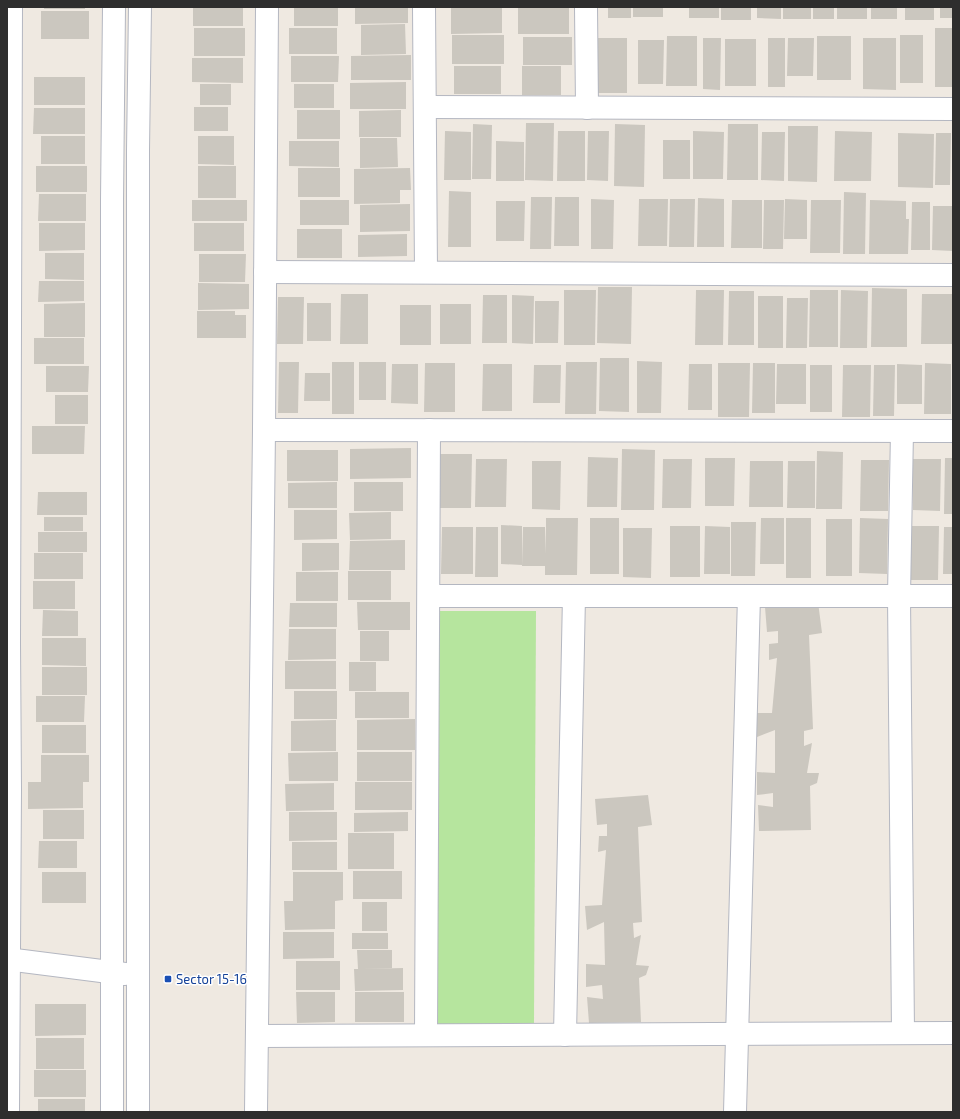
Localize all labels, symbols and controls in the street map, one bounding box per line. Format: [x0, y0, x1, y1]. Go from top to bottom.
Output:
place label: Sector 15-16 [176, 971, 247, 987]
marker: Sector 15-16 [163, 974, 173, 984]

